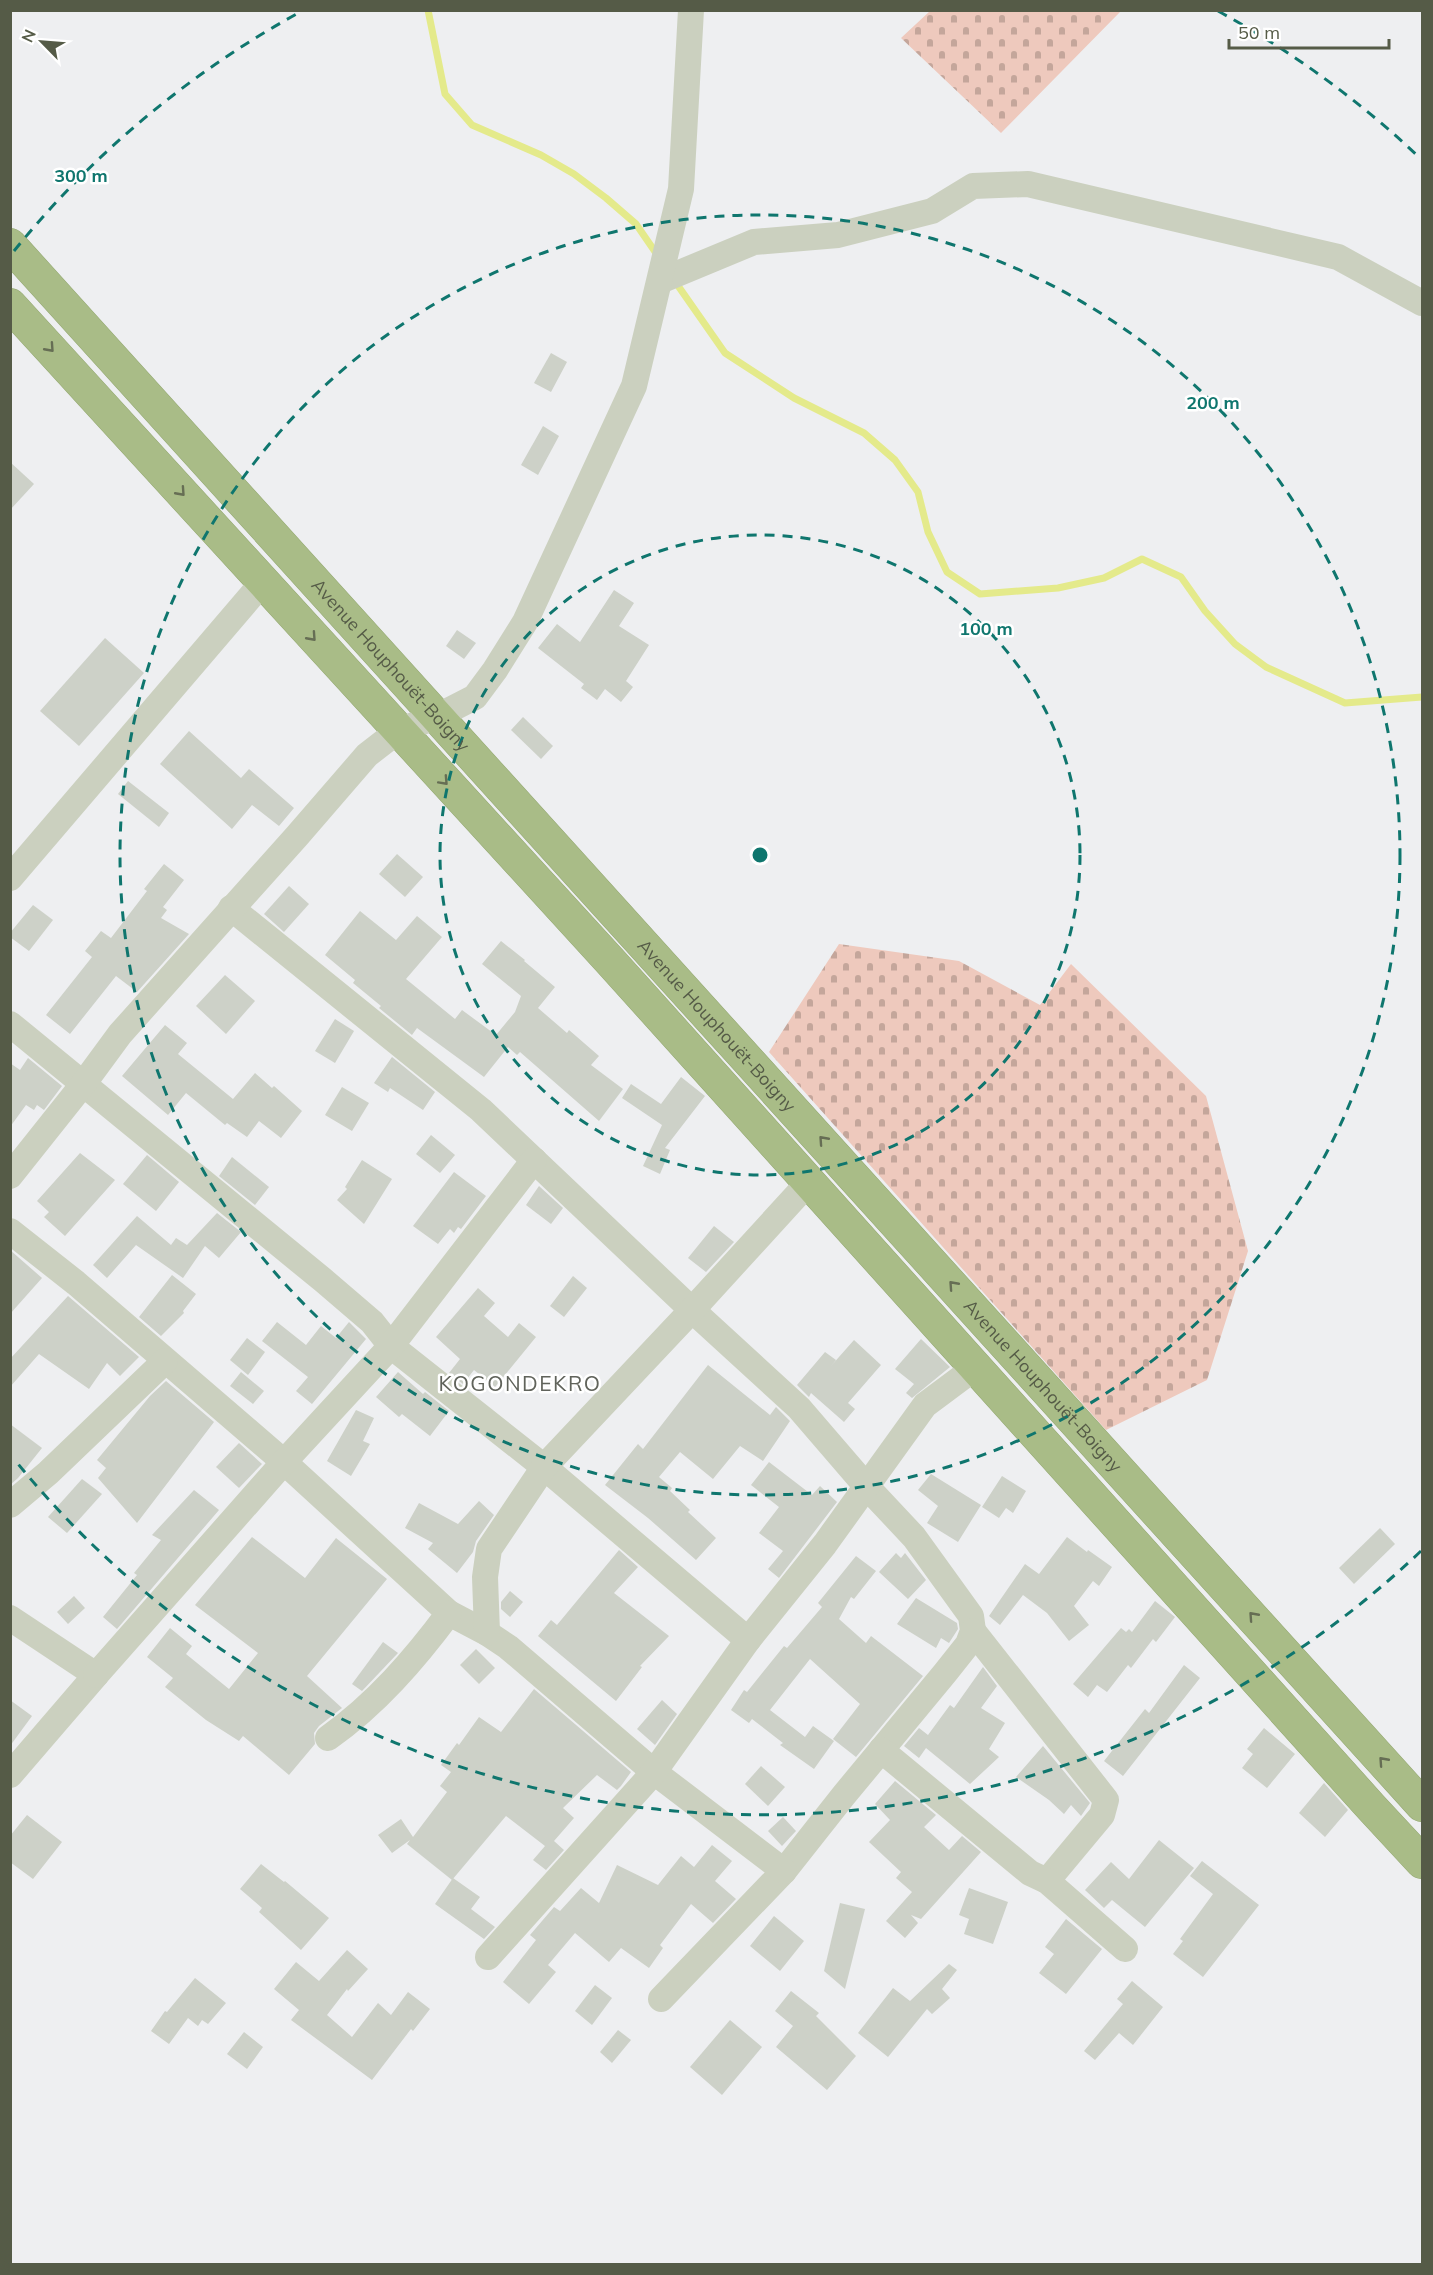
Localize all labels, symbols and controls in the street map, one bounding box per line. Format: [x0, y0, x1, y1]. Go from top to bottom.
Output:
north arrow [12, 12, 72, 72]
scale bar [1229, 12, 1390, 50]
text: 50 m [1238, 21, 1280, 44]
text: N [17, 26, 40, 45]
text: 300 m [54, 164, 108, 187]
one-way arrow [43, 342, 54, 352]
text: 200 m [1186, 391, 1240, 414]
one-way arrow [174, 486, 185, 496]
street label: Avenue Houphouët-Boigny [307, 574, 475, 757]
text: 100 m [959, 617, 1013, 640]
one-way arrow [305, 629, 316, 640]
one-way arrow [437, 774, 448, 785]
centre of rings [750, 845, 770, 865]
street label: Avenue Houphouët-Boigny [633, 934, 801, 1117]
one-way arrow [819, 1136, 830, 1147]
one-way arrow [949, 1281, 960, 1292]
street label: Avenue Houphouët-Boigny [959, 1294, 1128, 1477]
district label: KOGONDEKRO [438, 1370, 602, 1396]
one-way arrow [1249, 1612, 1260, 1623]
one-way arrow [1379, 1758, 1390, 1768]

